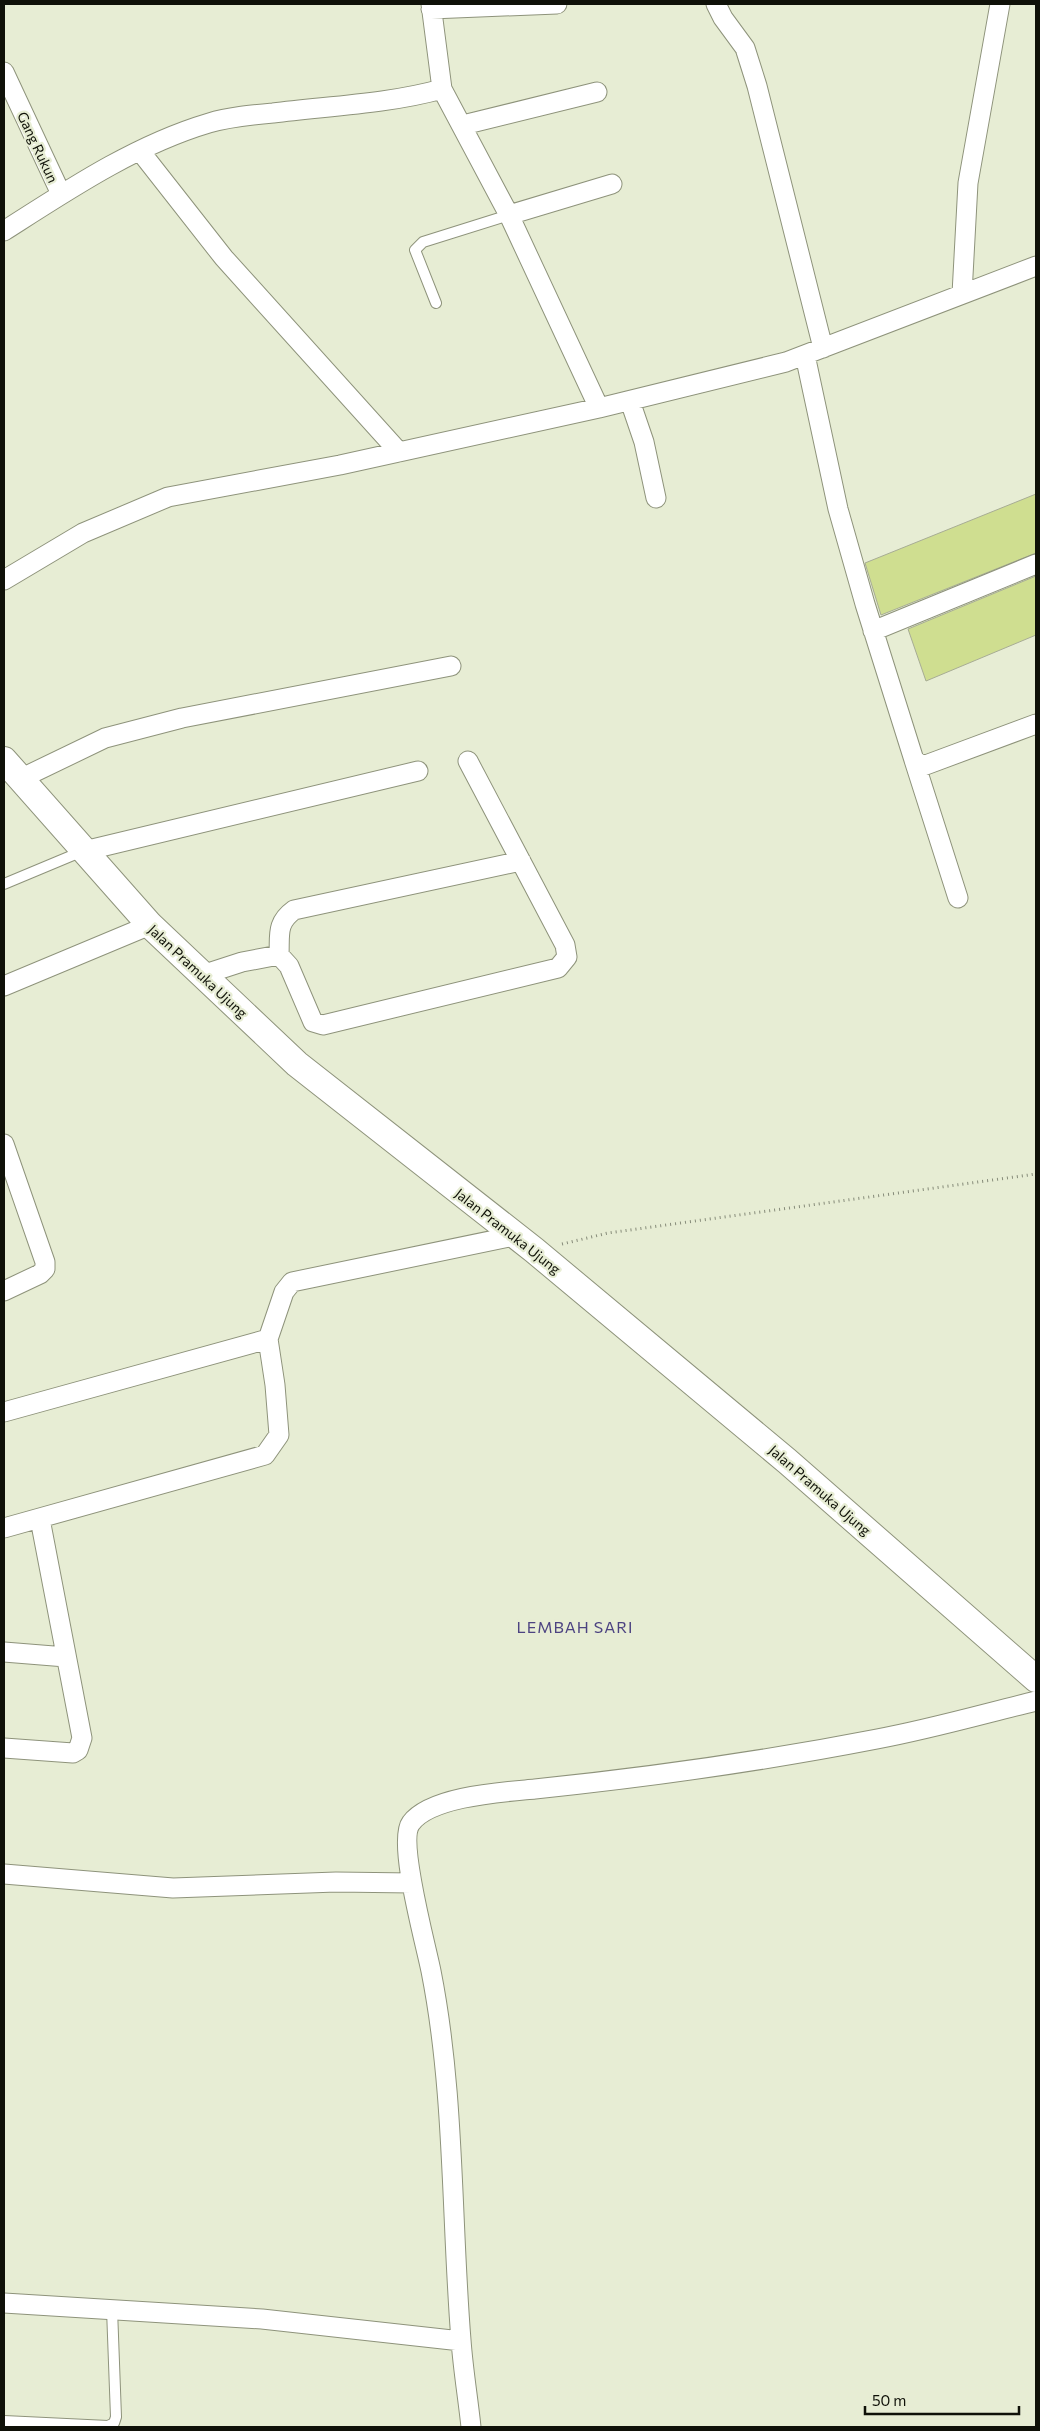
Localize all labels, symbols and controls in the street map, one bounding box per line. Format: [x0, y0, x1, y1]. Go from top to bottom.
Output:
street label: Gang Rukun [14, 109, 62, 185]
street label: Jalan Pramuka Ujung [145, 921, 251, 1022]
street label: Jalan Pramuka Ujung [452, 1184, 565, 1278]
street label: Jalan Pramuka Ujung [766, 1441, 875, 1539]
district label: LEMBAH SARI [517, 1617, 633, 1636]
scale bar [865, 2384, 1019, 2416]
text: 50 m [872, 2391, 906, 2409]

